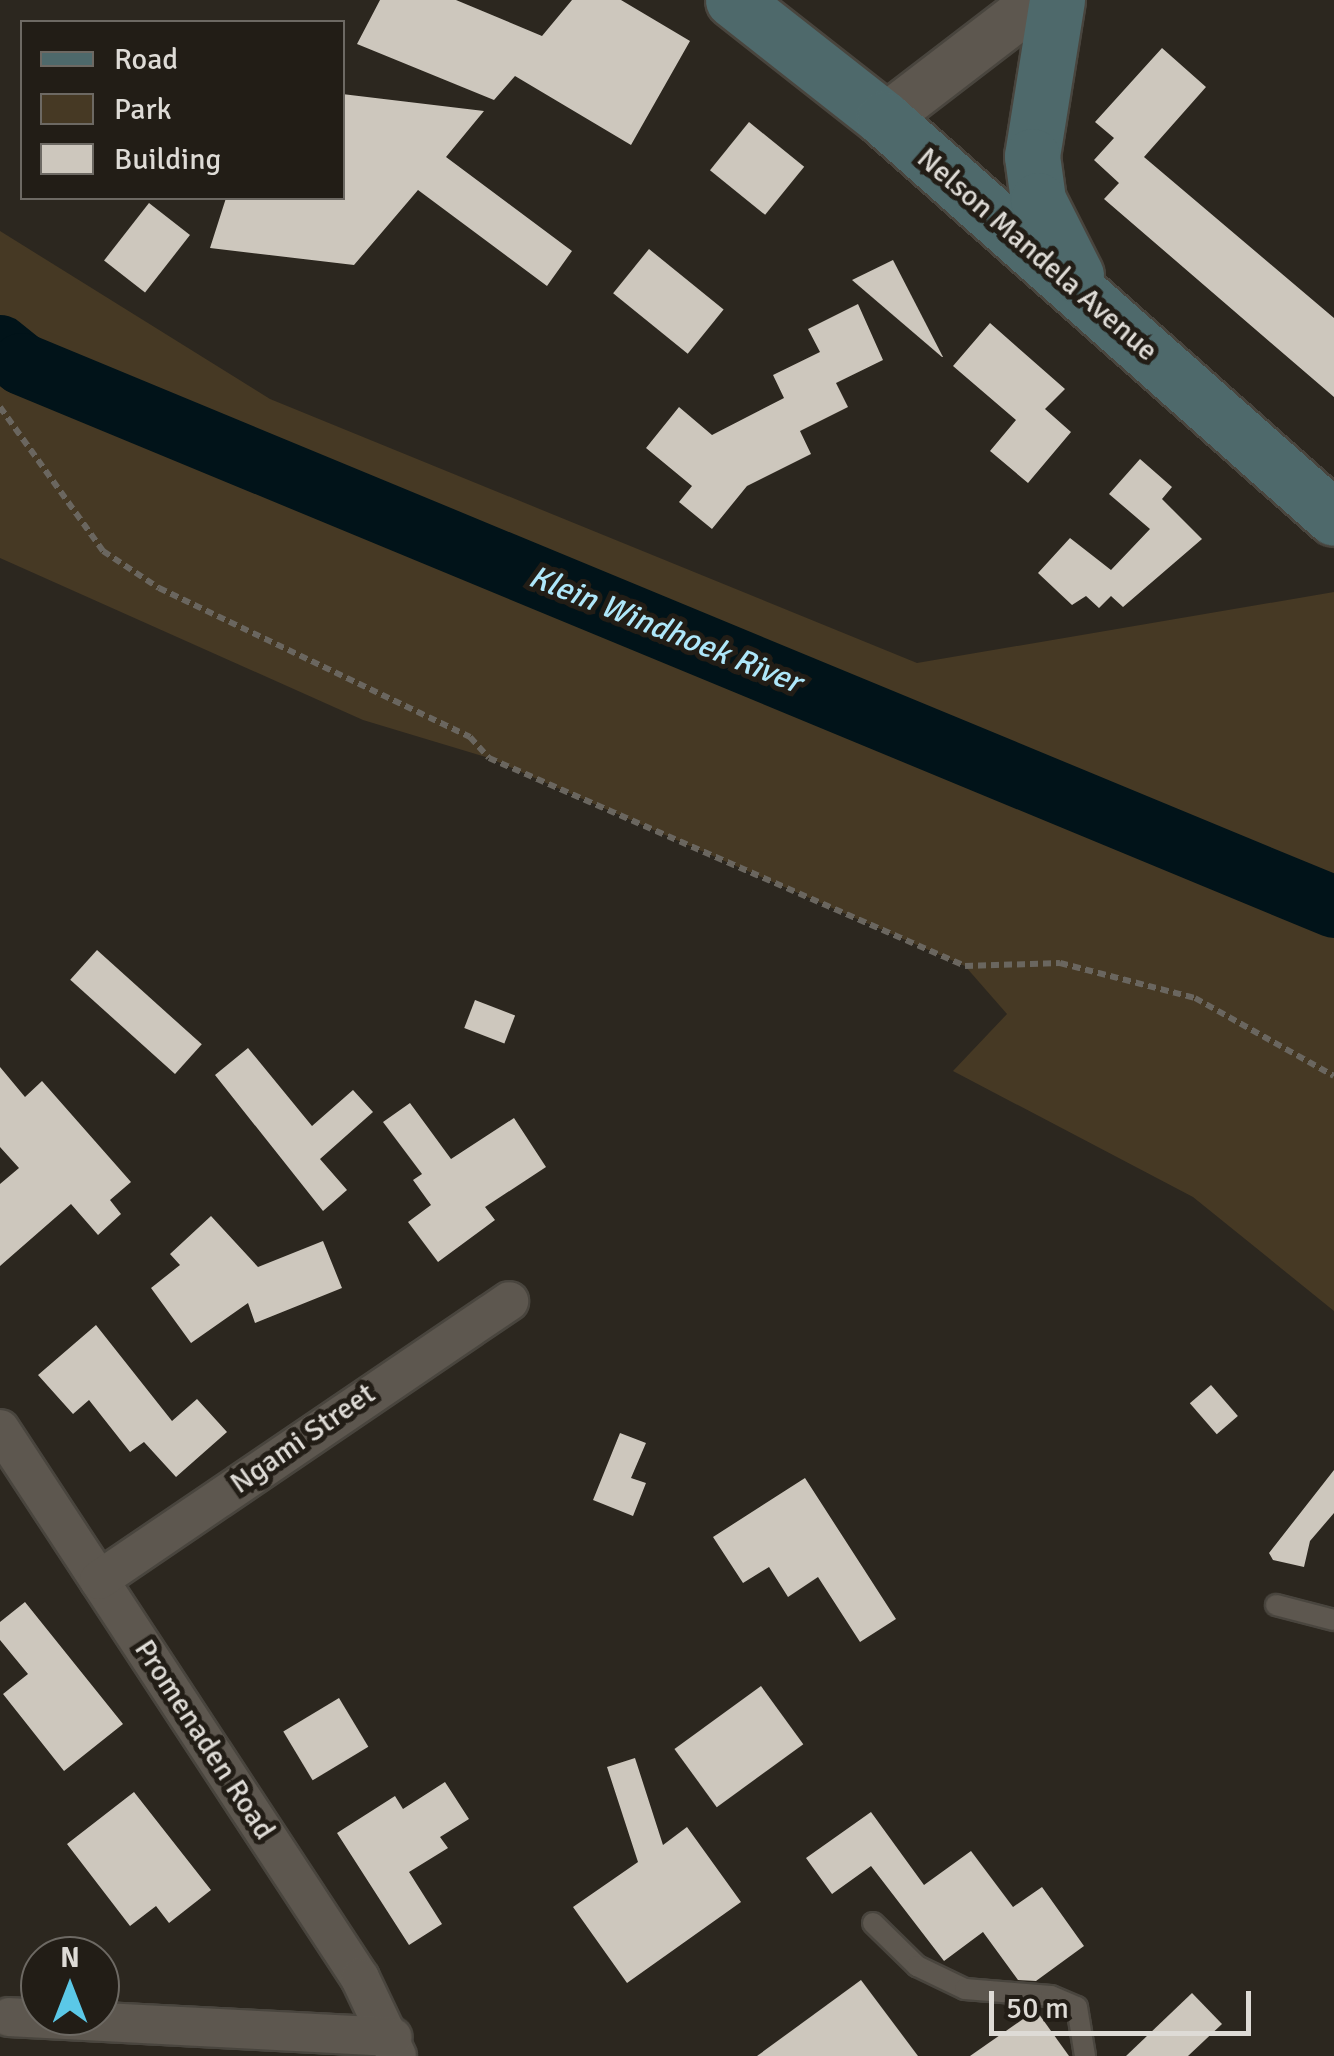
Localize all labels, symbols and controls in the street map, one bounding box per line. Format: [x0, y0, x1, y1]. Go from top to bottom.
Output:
legend [20, 20, 345, 200]
text: Road [114, 41, 178, 78]
text: Park [114, 91, 172, 128]
text: Building [114, 141, 221, 178]
street label: Nelson Mandela Avenue [909, 141, 1165, 369]
water label: Klein Windhoek River [523, 558, 807, 702]
street label: Ngami Street [224, 1376, 382, 1502]
street label: Promenaden Road [126, 1633, 282, 1847]
north arrow [20, 1936, 120, 2036]
text: N [60, 1941, 80, 1975]
scale bar [994, 1971, 1256, 2033]
text: 50 m [1006, 1990, 1069, 2027]

